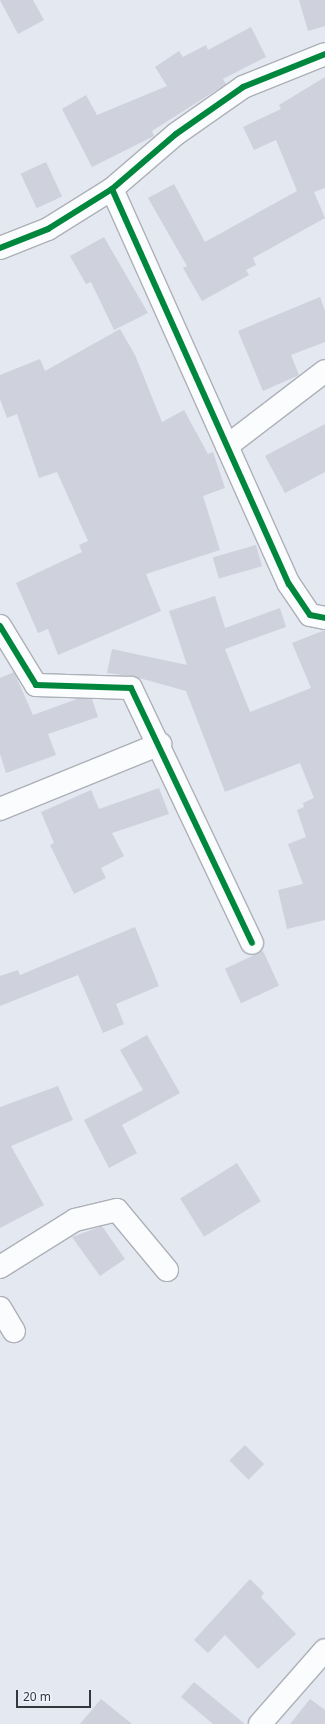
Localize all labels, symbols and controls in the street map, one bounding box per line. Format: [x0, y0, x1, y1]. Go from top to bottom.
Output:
scale bar [18, 1682, 93, 1708]
text: 20 m [23, 1688, 51, 1705]

